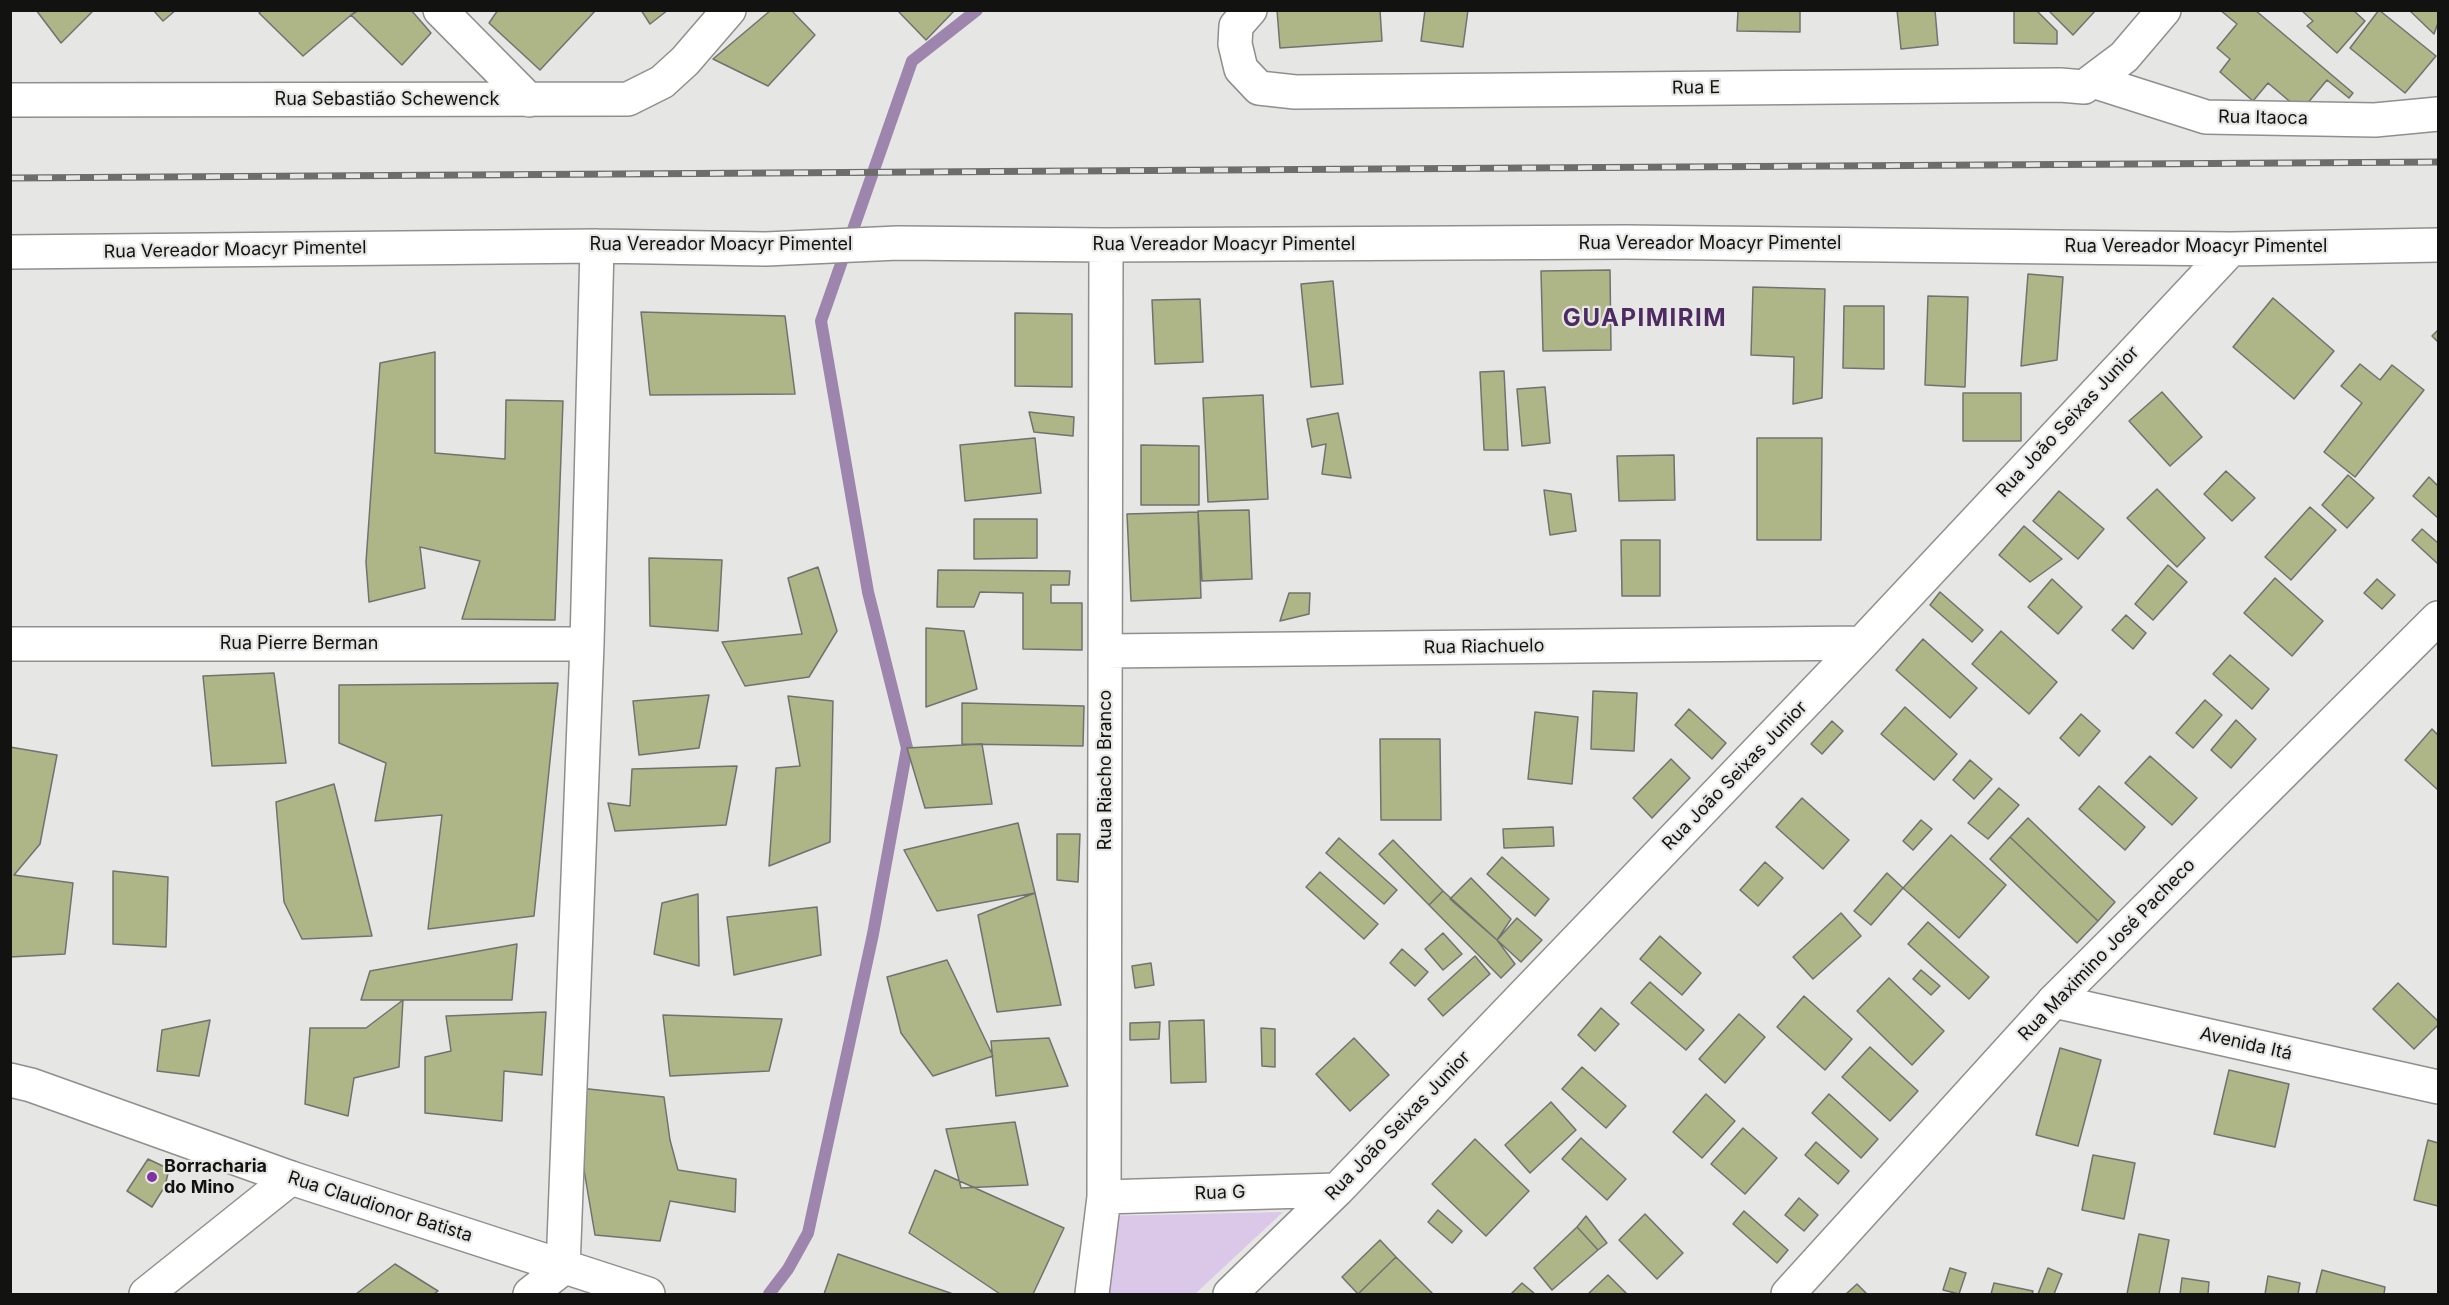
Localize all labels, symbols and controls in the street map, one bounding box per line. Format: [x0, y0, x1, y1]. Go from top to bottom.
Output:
street label: Rua E [1672, 77, 1720, 99]
street label: Rua Sebastião Schewenck [275, 89, 499, 111]
street label: Rua Itaoca [2218, 106, 2308, 130]
street label: Rua Vereador Moacyr Pimentel [1579, 233, 1841, 255]
street label: Rua Vereador Moacyr Pimentel [590, 234, 852, 256]
street label: Rua Vereador Moacyr Pimentel [1093, 234, 1355, 256]
street label: Rua Vereador Moacyr Pimentel [2065, 236, 2327, 258]
street label: Rua Vereador Moacyr Pimentel [103, 237, 367, 263]
district label: GUAPIMIRIM [1563, 305, 1727, 333]
street label: Rua João Seixas Junior [1992, 342, 2144, 502]
street label: Rua Pierre Berman [220, 633, 378, 655]
street label: Rua Riachuelo [1423, 635, 1545, 659]
street label: Rua Riacho Branco [1095, 690, 1117, 850]
street label: Rua João Seixas Junior [1658, 697, 1812, 855]
street label: Rua Maximino José Pacheco [2014, 854, 2200, 1046]
street label: Avenida Itá [2198, 1023, 2294, 1065]
street label: Rua João Seixas Junior [1321, 1047, 1475, 1205]
place label: Borracharia do Mino [164, 1156, 267, 1198]
street label: Rua Claudionor Batista [285, 1167, 475, 1247]
marker: Borracharia do Mino [145, 1170, 159, 1184]
street label: Rua G [1194, 1181, 1246, 1205]

